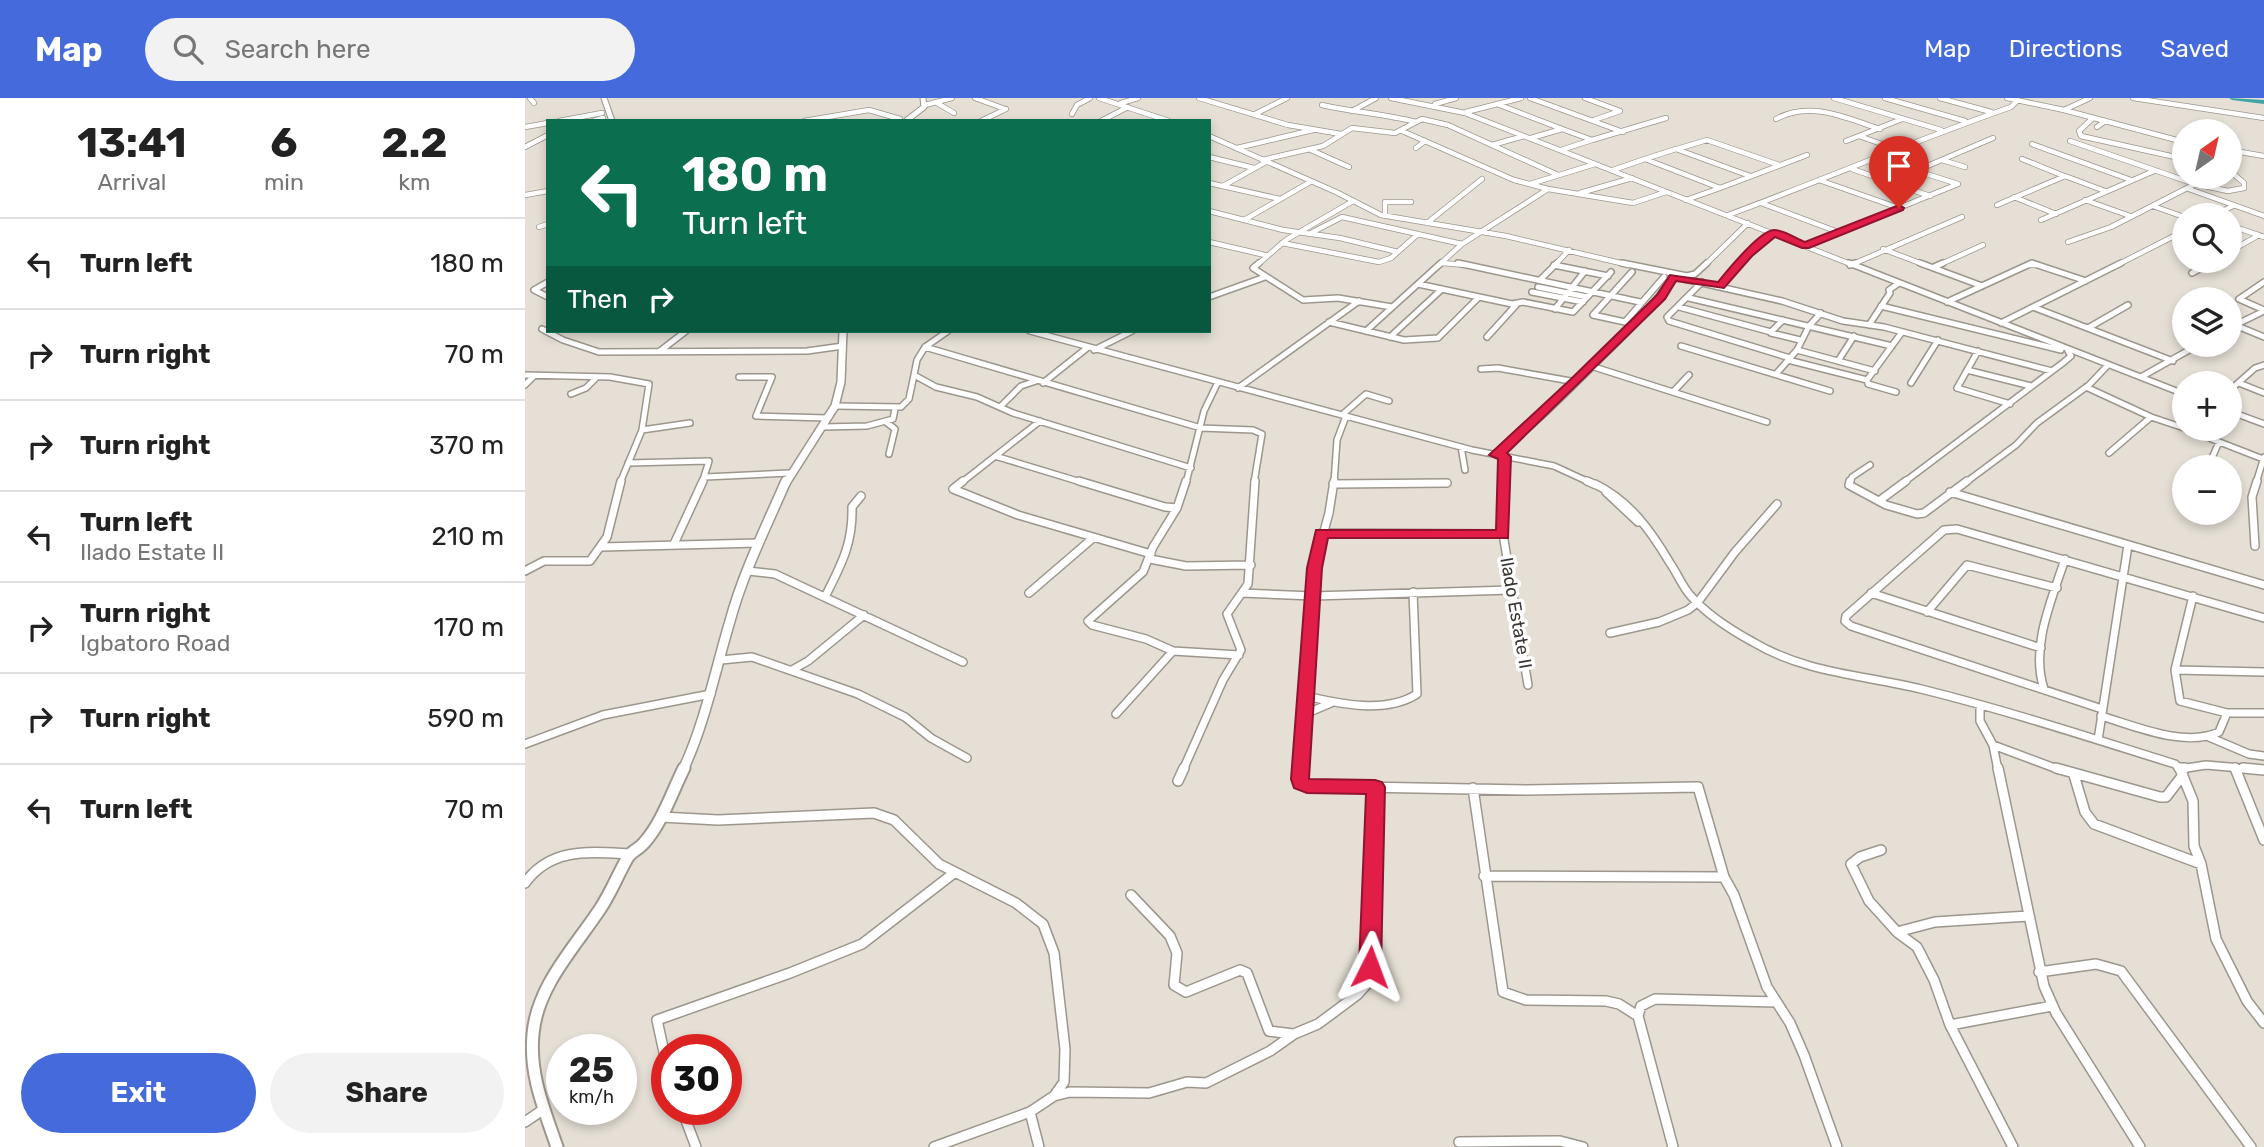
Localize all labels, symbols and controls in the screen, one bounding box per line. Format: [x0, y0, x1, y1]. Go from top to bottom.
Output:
search box [145, 18, 635, 81]
text: Map [35, 30, 103, 69]
icon: search [169, 30, 207, 68]
text: Search here [225, 34, 370, 65]
text: Map [1924, 35, 1971, 63]
text: Directions [2009, 35, 2122, 63]
text: Saved [2160, 35, 2229, 63]
text: 13:41 [77, 118, 187, 168]
text: 6 [270, 118, 298, 168]
text: 2.2 [381, 118, 448, 168]
north arrow [2172, 119, 2242, 189]
map controls [2172, 119, 2242, 525]
pin [1869, 136, 1929, 208]
text: 180 m [682, 145, 828, 203]
icon: left [567, 147, 658, 238]
icon: arrive [1880, 147, 1918, 185]
text: Arrival [97, 168, 166, 196]
text: min [264, 168, 304, 196]
text: km [398, 168, 431, 196]
button: search [2172, 203, 2242, 273]
text: Turn left [682, 204, 807, 242]
icon: left [21, 245, 59, 283]
text: Turn left [80, 248, 192, 279]
text: 180 m [430, 248, 504, 279]
icon: right [642, 280, 680, 318]
text: Then [567, 284, 628, 315]
button: layers [2172, 287, 2242, 357]
icon: right [21, 336, 59, 374]
text: Turn right [80, 339, 210, 370]
text: 70 m [445, 339, 504, 370]
button: + [2172, 371, 2242, 441]
icon: right [21, 427, 59, 465]
text: Turn right [80, 430, 210, 461]
text: 370 m [429, 430, 504, 461]
button: − [2172, 455, 2242, 525]
text: Turn left [80, 507, 192, 538]
icon: left [21, 518, 59, 556]
text: 210 m [432, 521, 504, 552]
text: Ilado Estate II [80, 538, 224, 566]
street label: Ilado Estate II [1495, 555, 1537, 671]
text: Turn right [80, 598, 210, 629]
icon: right [21, 609, 59, 647]
text: 170 m [434, 612, 504, 643]
text: Igbatoro Road [80, 629, 230, 657]
icon: right [21, 700, 59, 738]
text: Turn right [80, 703, 210, 734]
text: 590 m [427, 703, 504, 734]
icon: left [21, 791, 59, 829]
text: Turn left [80, 794, 192, 825]
text: 70 m [445, 794, 504, 825]
position arrow [1333, 930, 1407, 1004]
speed limit sign: 30 [651, 1034, 742, 1125]
text: 25 [569, 1049, 614, 1091]
button: Exit [21, 1053, 256, 1133]
button: Share [270, 1053, 504, 1133]
text: km/h [569, 1086, 614, 1108]

